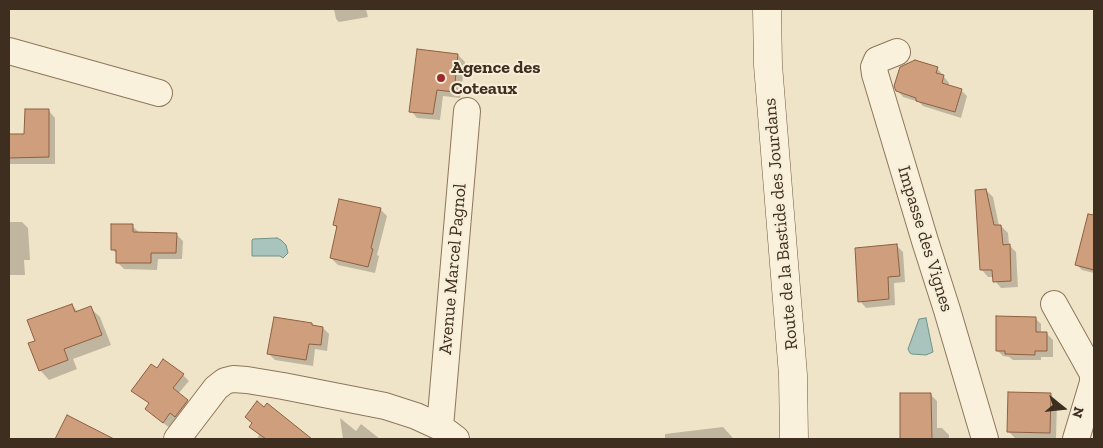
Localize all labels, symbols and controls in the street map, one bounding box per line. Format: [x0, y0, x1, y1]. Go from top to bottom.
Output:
place label: Agence des Coteaux [451, 57, 540, 100]
marker: Agence des Coteaux [435, 72, 447, 84]
street label: Route de la Bastide des Jourdans [759, 97, 803, 351]
street label: Impasse des Vignes [893, 163, 957, 315]
street label: Avenue Marcel Pagnol [435, 182, 471, 356]
north arrow [1038, 383, 1088, 433]
text: N [1068, 405, 1088, 420]

